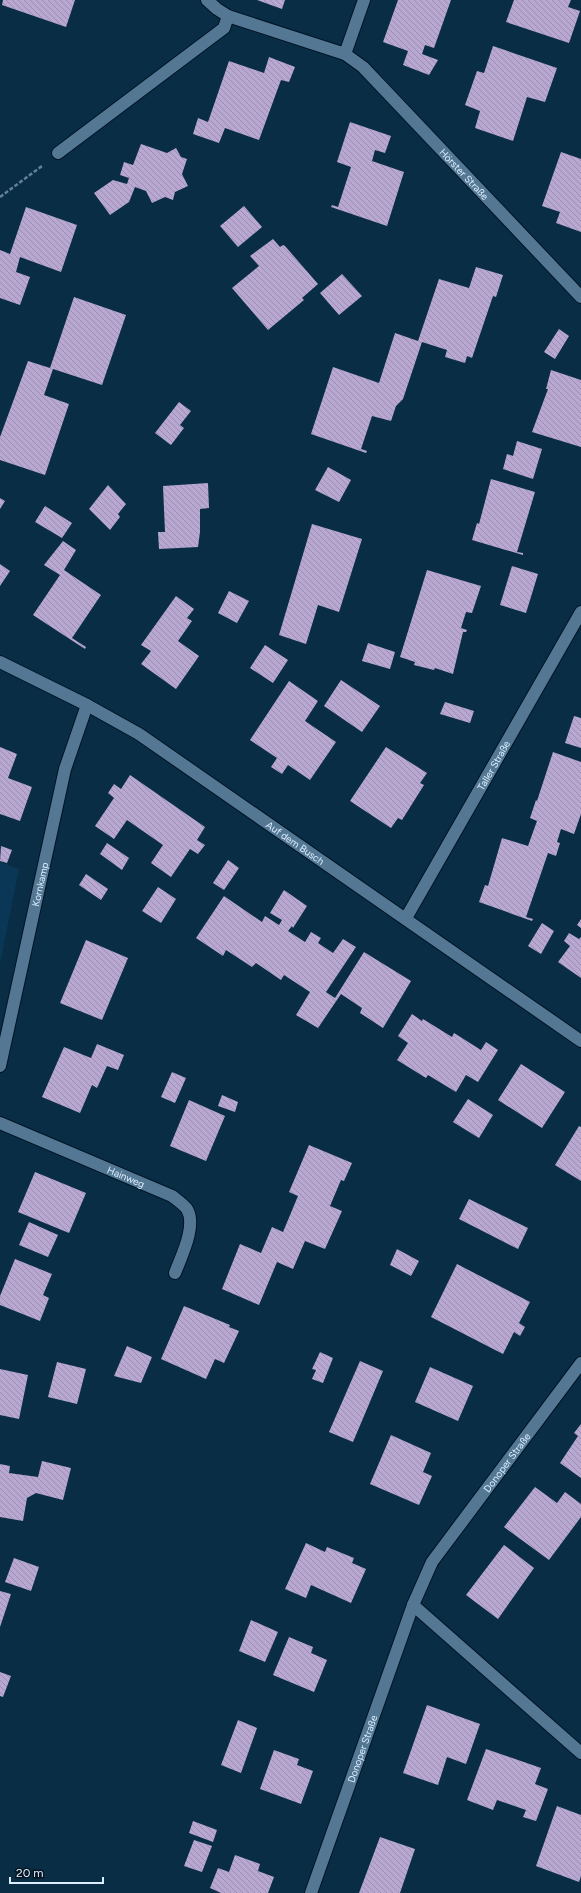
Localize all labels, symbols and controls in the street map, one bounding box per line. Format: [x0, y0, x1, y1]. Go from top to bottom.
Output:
street label: Hörster Straße [437, 146, 492, 203]
street label: Taller Straße [474, 738, 513, 793]
street label: Auf dem Busch [263, 818, 327, 868]
street label: Kornkamp [29, 861, 51, 908]
street label: Hainweg [105, 1163, 147, 1191]
street label: Donoper Straße [481, 1430, 534, 1495]
street label: Donoper Straße [345, 1713, 381, 1785]
scale bar [10, 1859, 103, 1885]
text: 20 m [16, 1866, 44, 1880]

